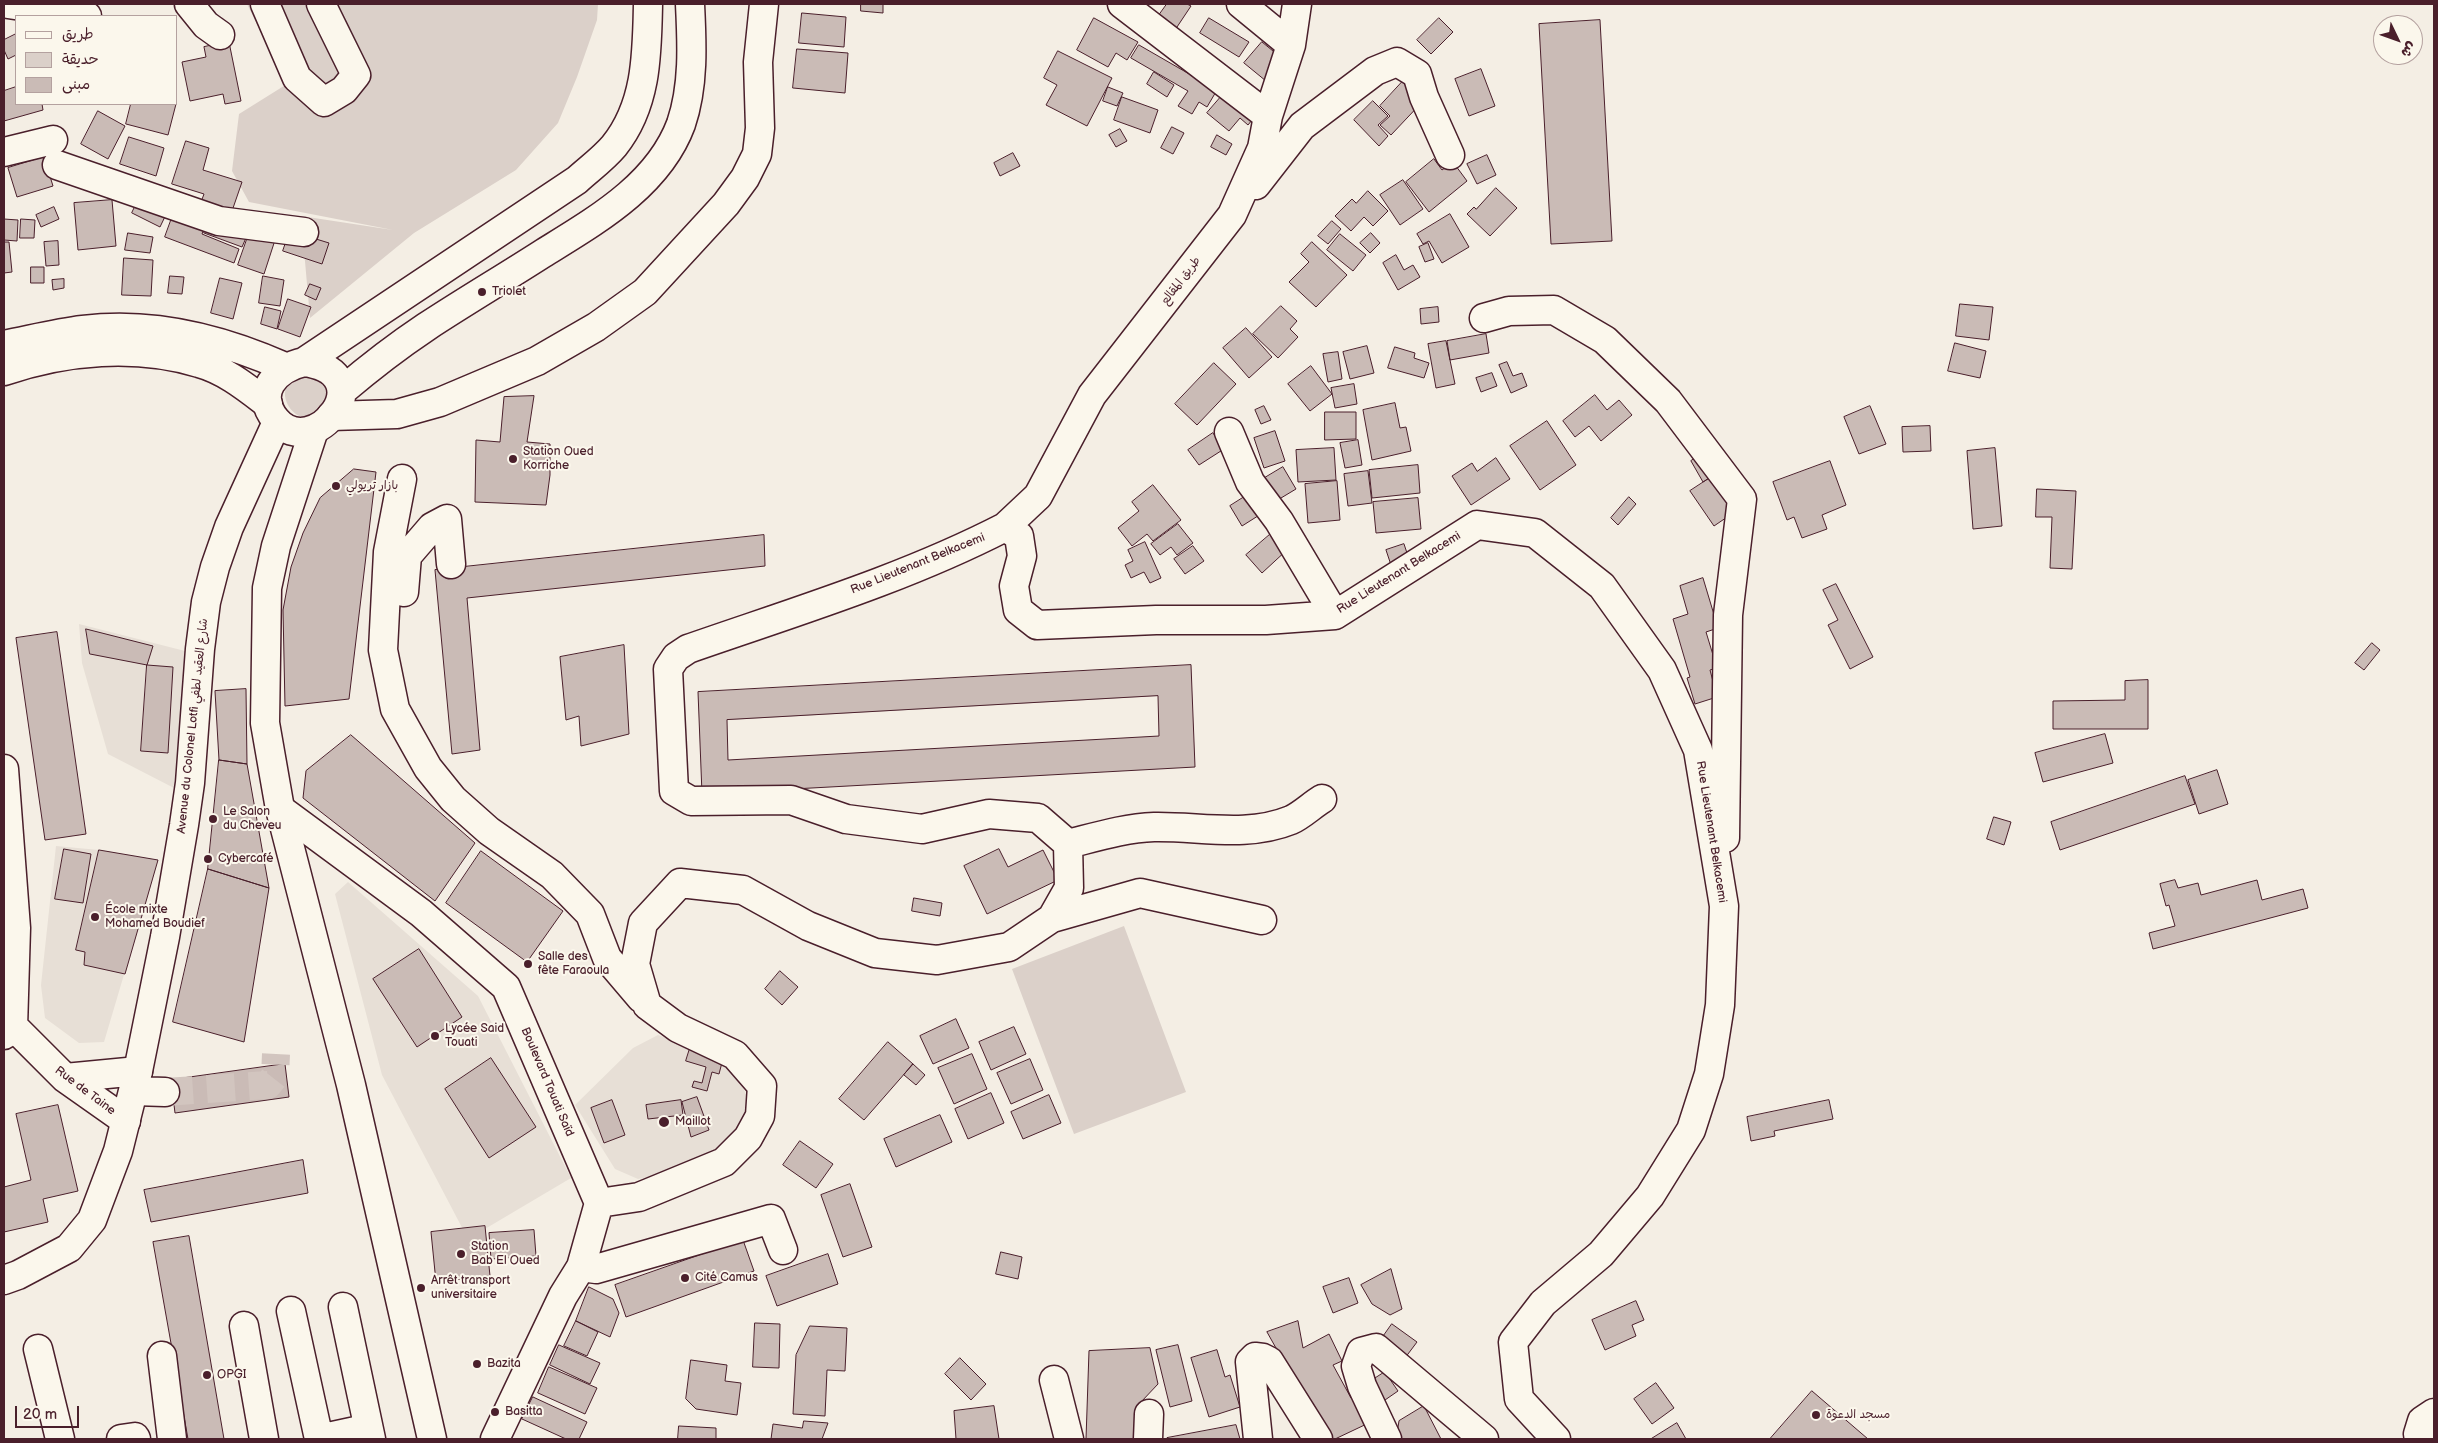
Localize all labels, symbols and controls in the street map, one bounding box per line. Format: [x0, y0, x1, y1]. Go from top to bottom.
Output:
legend [15, 15, 178, 105]
north arrow [2373, 15, 2423, 65]
text: طريق [62, 25, 94, 44]
text: ش [2397, 38, 2420, 61]
text: حديقة [62, 50, 99, 69]
text: مبنى [62, 75, 90, 94]
street label: طريق المقالع [1158, 254, 1204, 308]
place label: Triolet [492, 285, 526, 299]
marker: Triolet [476, 286, 488, 298]
place label: Station Oued Korriche [523, 445, 594, 473]
marker: Station Oued Korriche [507, 453, 519, 465]
place label: بازار تريولي [346, 479, 398, 493]
marker: بازار تريولي [330, 480, 342, 492]
street label: Rue Lieutenant Belkacemi [1334, 529, 1464, 617]
street label: Rue Lieutenant Belkacemi [849, 530, 987, 598]
street label: Avenue du Colonel Lotfi شارع العقيد لطفي [175, 618, 211, 834]
street label: Rue Lieutenant Belkacemi [1693, 760, 1729, 904]
place label: Le Salon du Cheveu [223, 805, 281, 833]
marker: Le Salon du Cheveu [207, 813, 219, 825]
place label: Cybercafé [218, 852, 274, 866]
marker: Cybercafé [202, 853, 214, 865]
place label: École mixte Mohamed Boudief [105, 903, 205, 931]
marker: École mixte Mohamed Boudief [89, 911, 101, 923]
place label: Salle des fête Faraoula [538, 950, 609, 978]
marker: Salle des fête Faraoula [522, 958, 534, 970]
place label: Lycée Said Touati [445, 1022, 504, 1050]
street label: Boulevard Touati Saïd [517, 1025, 577, 1139]
marker: Lycée Said Touati [429, 1030, 441, 1042]
street label: Rue de Taine [52, 1064, 118, 1118]
marker: Maillot [657, 1115, 671, 1129]
place label: Maillot [675, 1115, 711, 1129]
place label: Station Bab El Oued [471, 1240, 540, 1268]
marker: Station Bab El Oued [455, 1248, 467, 1260]
place label: Cité Camus [695, 1271, 758, 1285]
marker: Cité Camus [679, 1272, 691, 1284]
place label: Arrêt transport universitaire [431, 1274, 510, 1302]
marker: Arrêt transport universitaire [415, 1282, 427, 1294]
place label: Bazita [487, 1357, 521, 1371]
marker: Bazita [471, 1358, 483, 1370]
place label: OPGI [217, 1368, 246, 1382]
marker: OPGI [201, 1369, 213, 1381]
scale bar [18, 1396, 81, 1428]
text: 20 m [23, 1405, 57, 1424]
place label: Basitta [505, 1405, 543, 1419]
marker: Basitta [489, 1406, 501, 1418]
place label: مسجد الدعوة [1826, 1408, 1890, 1422]
marker: مسجد الدعوة [1810, 1409, 1822, 1421]

